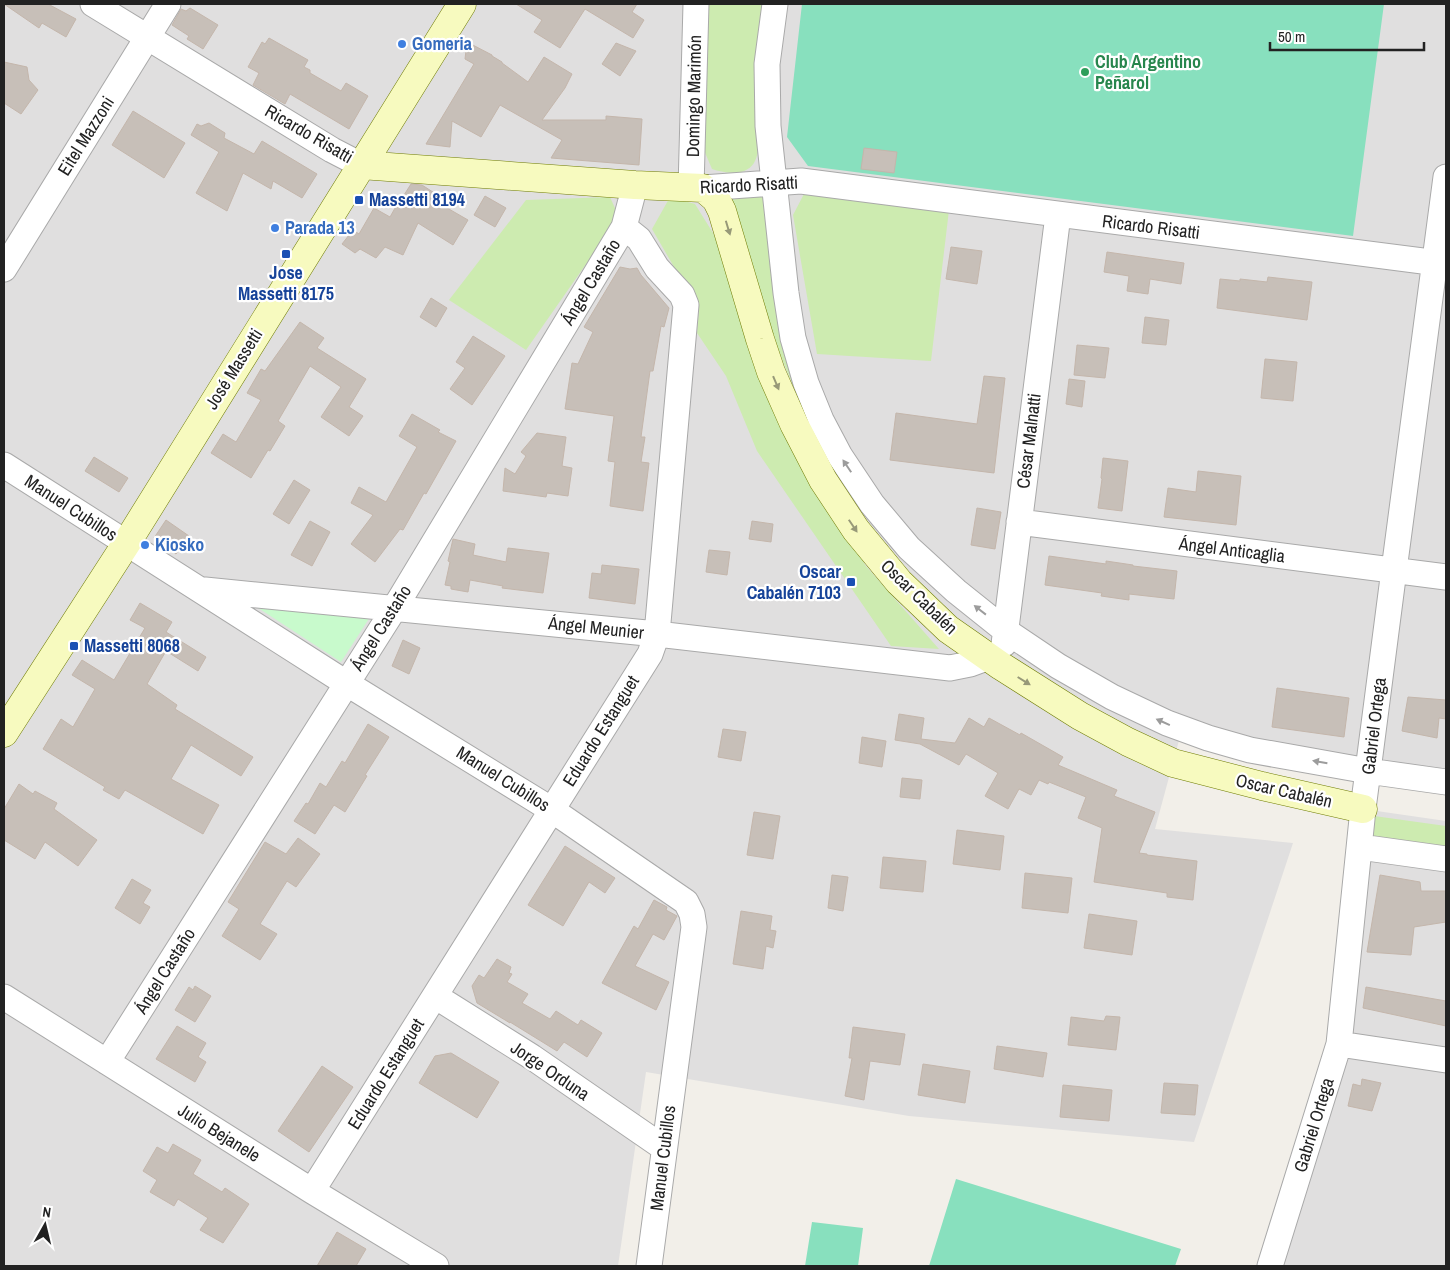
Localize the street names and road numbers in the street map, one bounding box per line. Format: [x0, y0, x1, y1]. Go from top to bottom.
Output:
street label: Domingo Marimón [680, 35, 707, 157]
street label: Eitel Mazzoni [51, 91, 120, 180]
street label: Ricardo Risatti [260, 98, 358, 169]
street label: Ricardo Risatti [699, 169, 799, 200]
street label: Ricardo Risatti [1101, 208, 1201, 245]
street label: Ángel Castaño [554, 234, 626, 331]
street label: José Massetti [199, 323, 268, 414]
street label: César Malnatti [1010, 392, 1047, 490]
street label: Manuel Cubillos [20, 468, 122, 547]
street label: Ángel Anticaglia [1177, 530, 1287, 568]
street label: Oscar Cabalén [875, 553, 963, 640]
street label: Ángel Castaño [344, 580, 417, 676]
street label: Ángel Meunier [546, 610, 645, 645]
street label: Eduardo Estanguet [556, 671, 645, 791]
street label: Gabriel Ortega [1355, 676, 1392, 776]
street label: Manuel Cubillos [452, 740, 555, 817]
street label: Oscar Cabalén [1233, 767, 1335, 814]
street label: Ángel Castaño [128, 923, 201, 1019]
street label: Eduardo Estanguet [341, 1014, 430, 1134]
street label: Jorge Orduna [506, 1035, 595, 1106]
street label: Gabriel Ortega [1287, 1075, 1340, 1175]
street label: Julio Bejanele [173, 1097, 265, 1168]
street label: Manuel Cubillos [644, 1104, 681, 1212]

